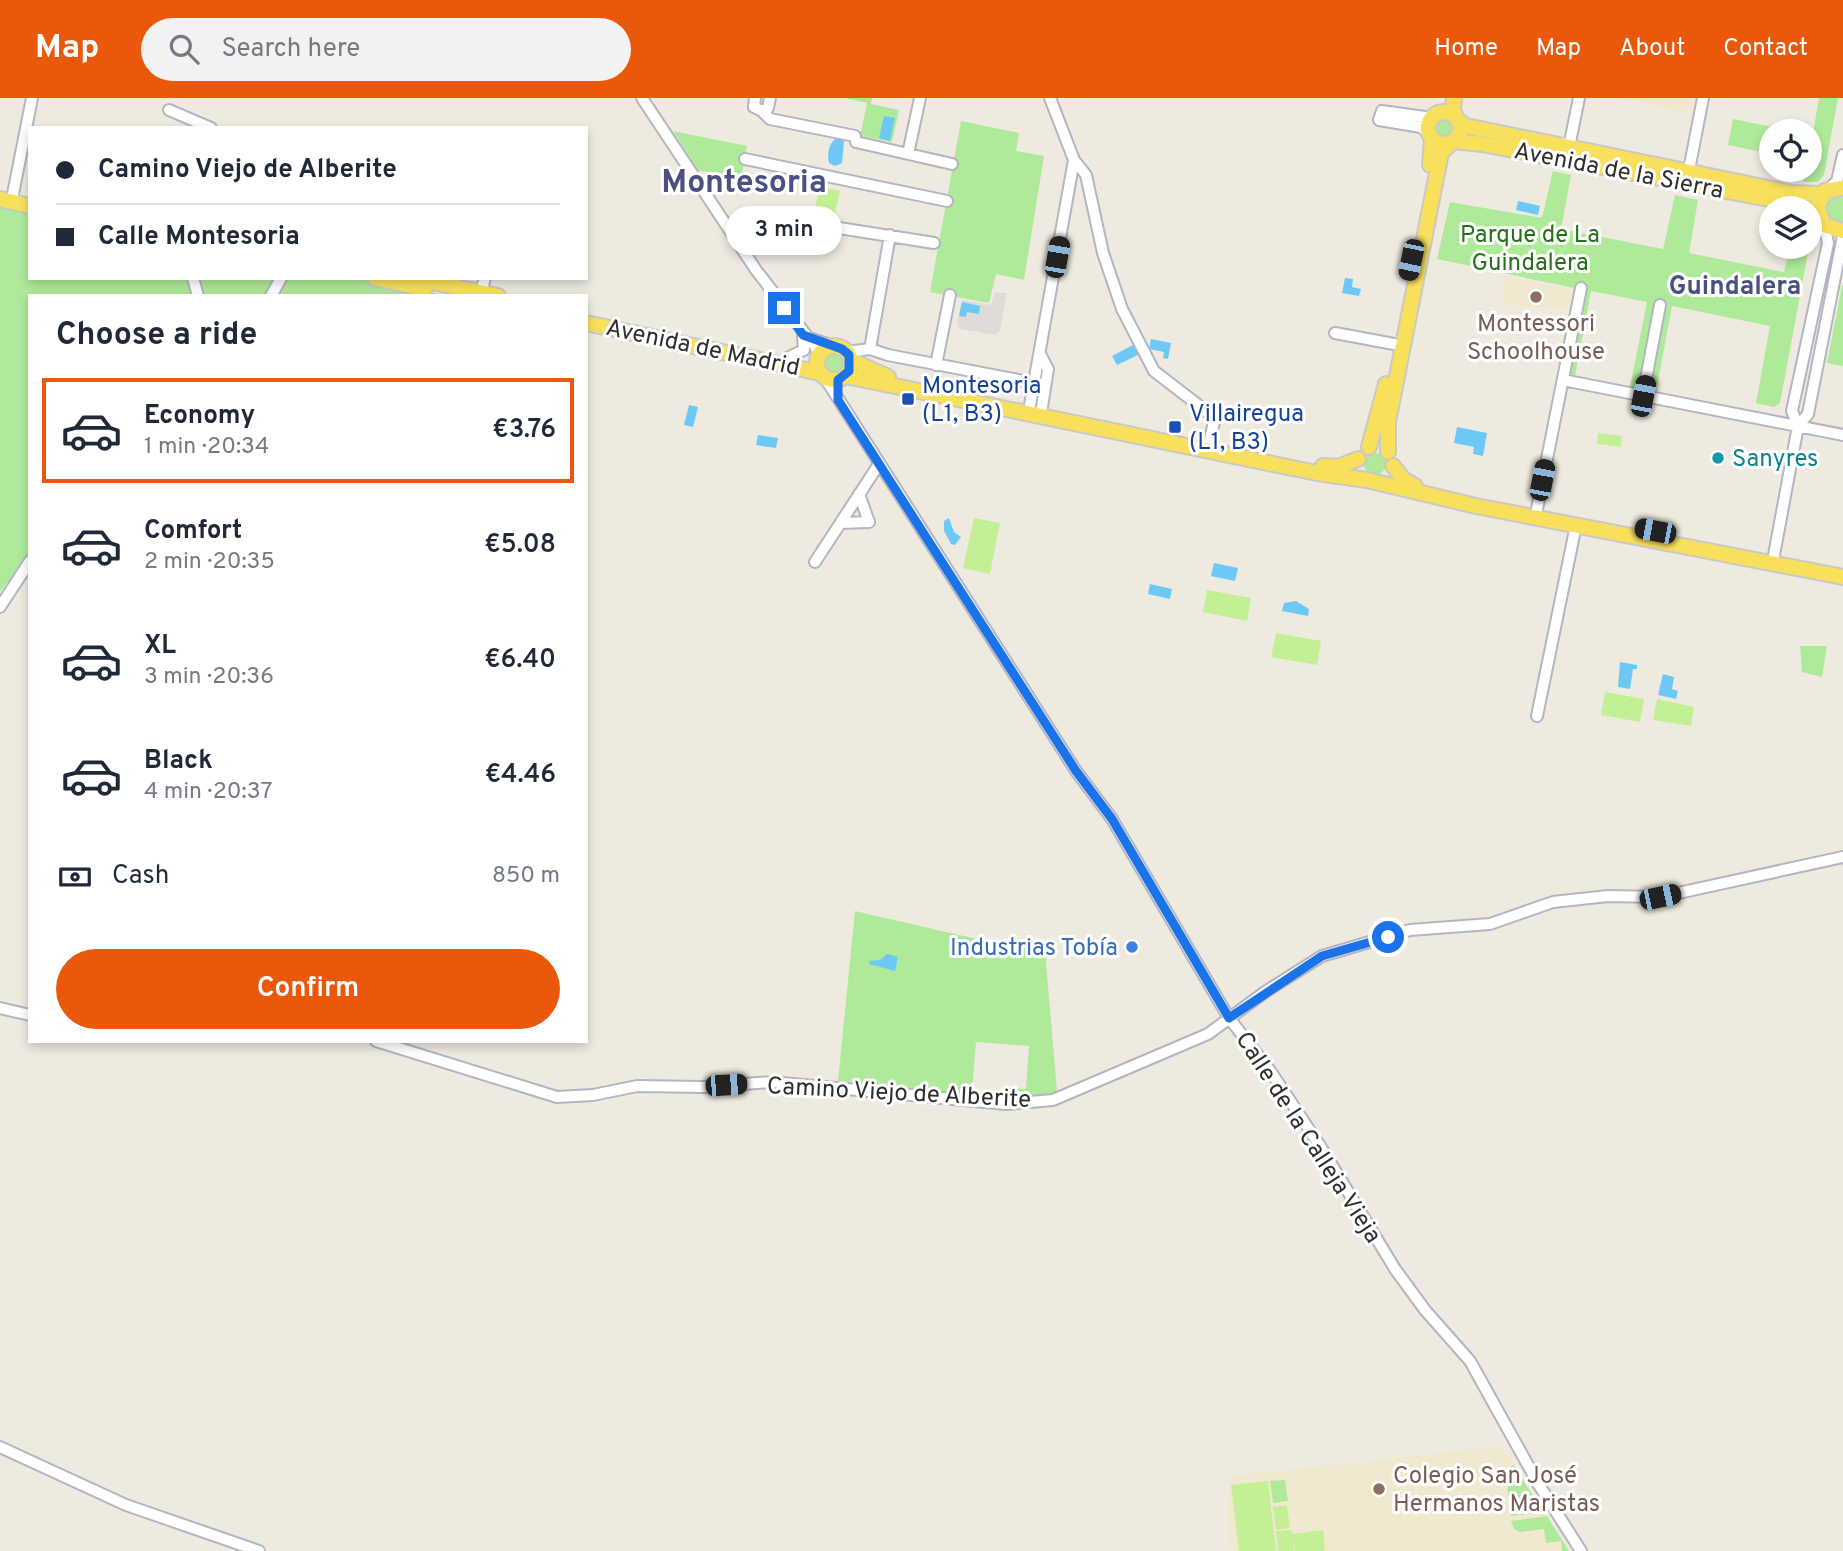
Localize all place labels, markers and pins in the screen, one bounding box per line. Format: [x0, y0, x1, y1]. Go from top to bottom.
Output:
marker: Montessori Schoolhouse [1528, 289, 1544, 305]
place label: Montessori Schoolhouse [1467, 310, 1605, 368]
place label: Montesoria (L1, B3) [922, 372, 1042, 430]
marker: Montesoria (L1, B3) [900, 391, 916, 407]
place label: Villairegua (L1, B3) [1189, 400, 1304, 458]
marker: Villairegua (L1, B3) [1167, 419, 1183, 435]
place label: Sanyres [1732, 445, 1818, 475]
marker: Sanyres [1710, 450, 1726, 466]
place label: Industrias Tobía [950, 934, 1118, 964]
marker: Industrias Tobía [1124, 939, 1140, 955]
place label: Colegio San José Hermanos Maristas [1393, 1462, 1600, 1520]
marker: Colegio San José Hermanos Maristas [1371, 1481, 1387, 1497]

